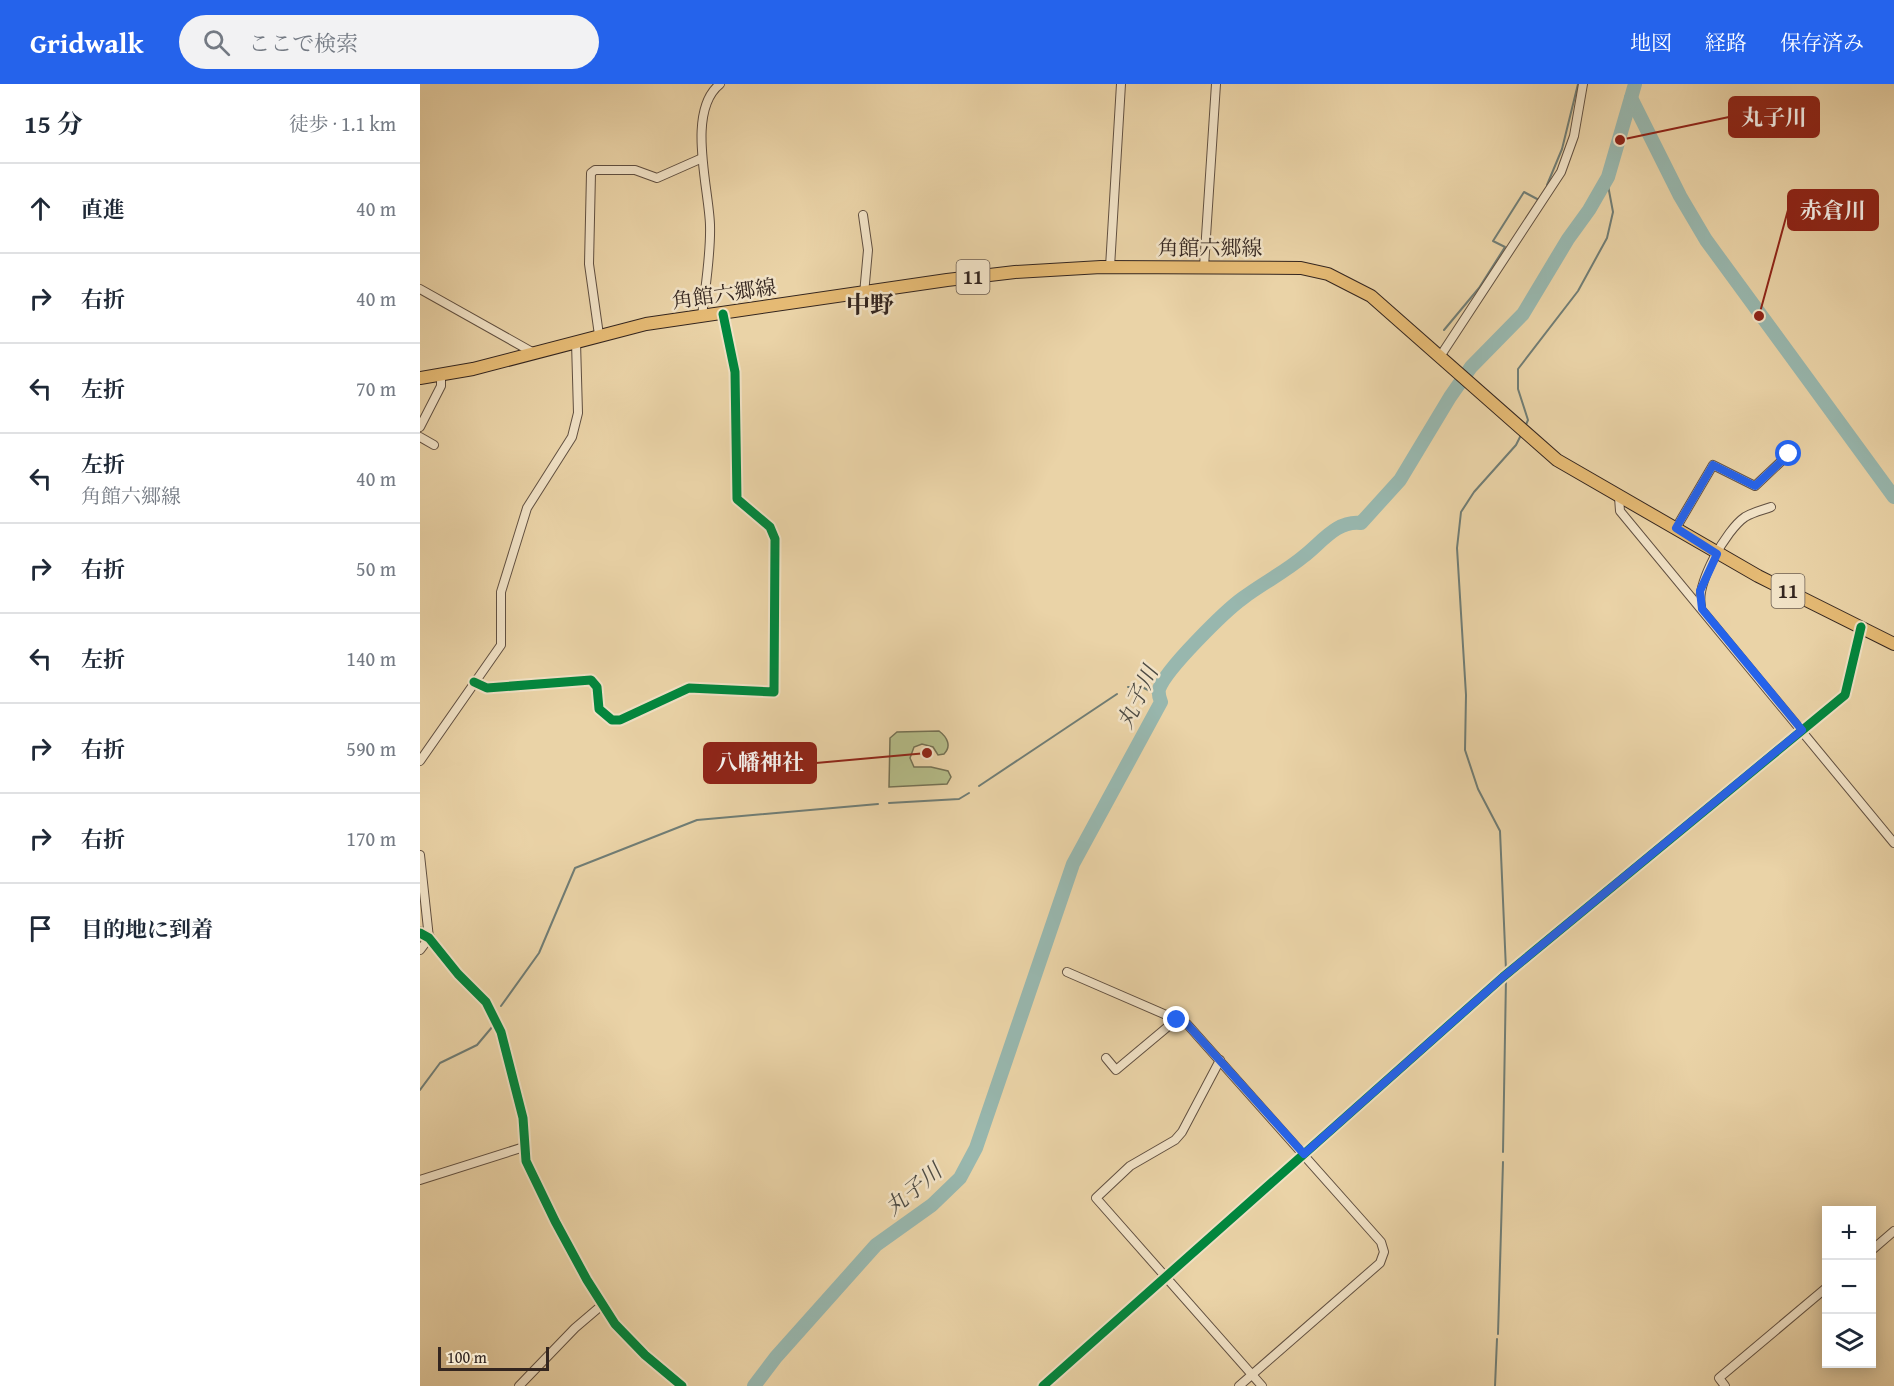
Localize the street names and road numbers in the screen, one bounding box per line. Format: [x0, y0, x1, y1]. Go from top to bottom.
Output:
street label: 角館六郷線 [1158, 232, 1263, 263]
road number: 11 [956, 260, 990, 294]
street label: 角館六郷線 [670, 271, 778, 316]
road number: 11 [1772, 574, 1804, 608]

